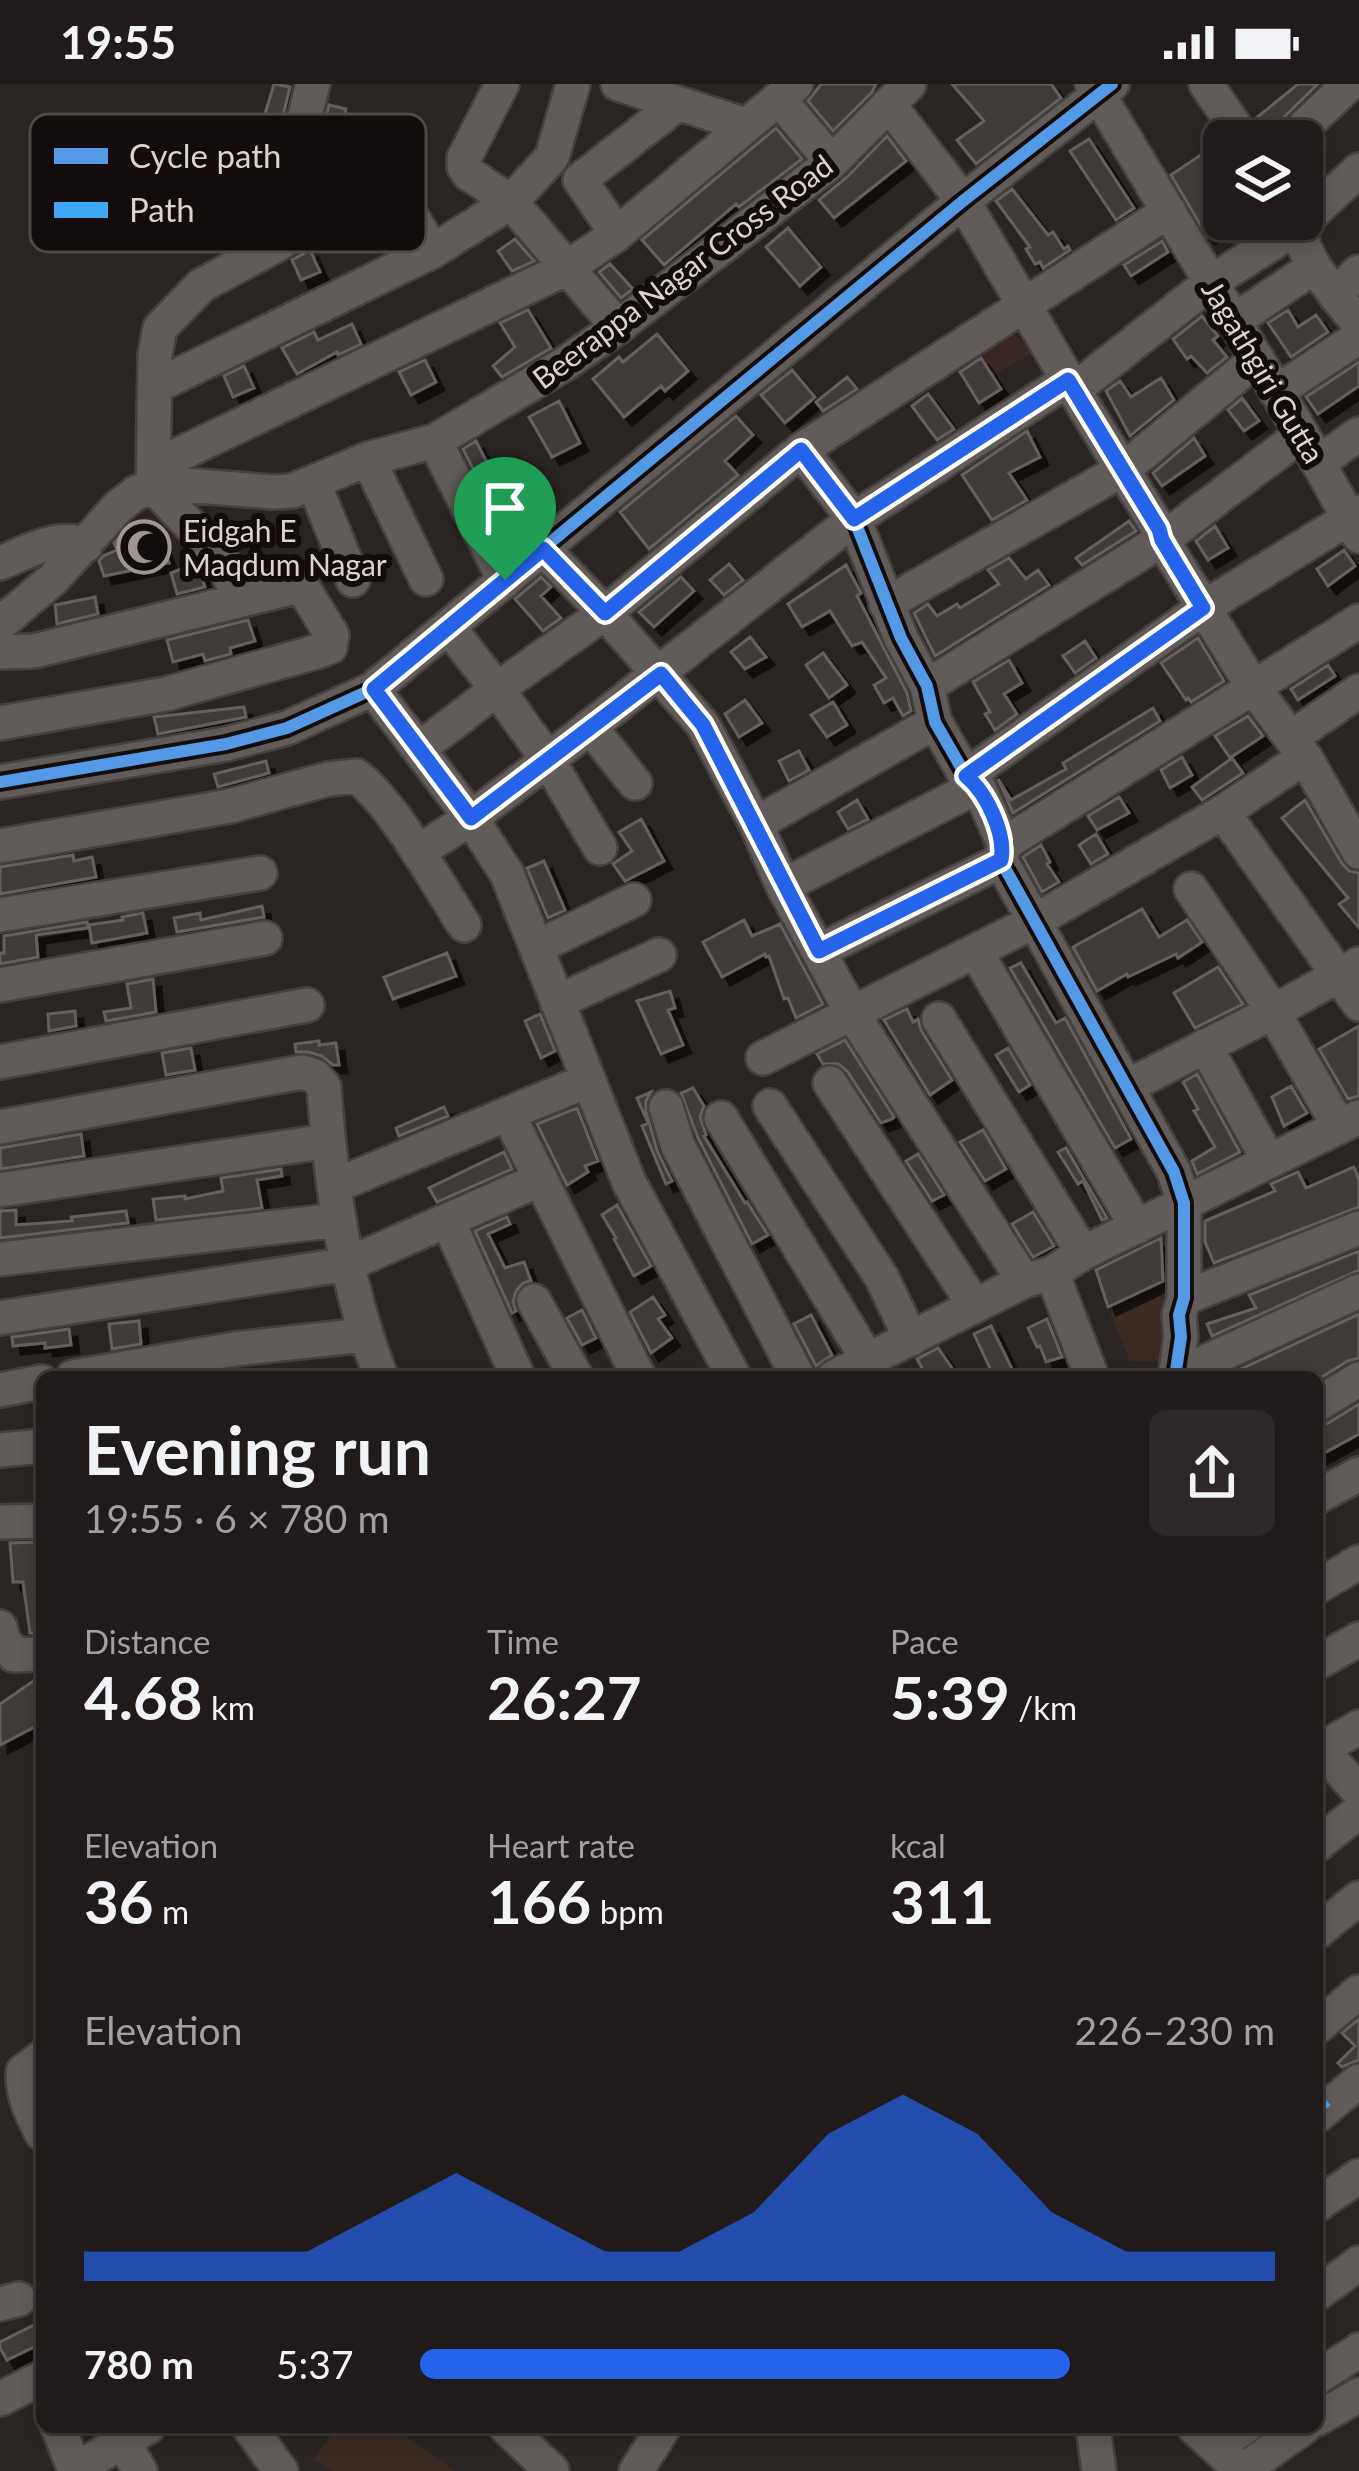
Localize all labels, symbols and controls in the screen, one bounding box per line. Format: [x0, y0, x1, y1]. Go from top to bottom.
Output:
text: 19:55 [60, 15, 176, 69]
legend [30, 114, 426, 252]
map controls [1203, 120, 1323, 240]
button: layers [1203, 120, 1323, 240]
text: Cycle path [129, 135, 281, 175]
street label: Beerappa Nagar Cross Road [525, 146, 839, 396]
text: Path [129, 189, 195, 229]
street label: Jagathgiri Gutta [1195, 273, 1333, 469]
pin [454, 457, 556, 580]
icon: arrive [472, 475, 538, 541]
place label: Eidgah E Maqdum Nagar [183, 512, 387, 582]
mosque icon: Eidgah E Maqdum Nagar [116, 519, 172, 575]
text: Evening run [84, 1410, 431, 1489]
button: share [1149, 1410, 1275, 1536]
text: 19:55 · 6 × 780 m [84, 1495, 389, 1541]
text: Distance [84, 1621, 211, 1661]
text: Time [487, 1621, 559, 1661]
text: Pace [890, 1621, 959, 1661]
text: 4.68 [84, 1661, 203, 1733]
text: 26:27 [487, 1661, 642, 1733]
text: 5:39 [890, 1661, 1010, 1733]
text: km [203, 1687, 255, 1727]
text: /km [1010, 1687, 1077, 1727]
text: Elevation [84, 1825, 218, 1865]
text: Heart rate [487, 1825, 635, 1865]
text: kcal [890, 1825, 946, 1865]
text: 36 [84, 1865, 154, 1937]
text: 166 [487, 1865, 591, 1937]
text: 311 [890, 1865, 994, 1937]
text: m [154, 1891, 189, 1931]
text: bpm [591, 1891, 664, 1931]
text: Elevation [84, 2007, 242, 2053]
text: 226–230 m [1075, 2007, 1275, 2053]
text: 780 m [84, 2341, 194, 2387]
text: 5:37 [276, 2341, 354, 2387]

